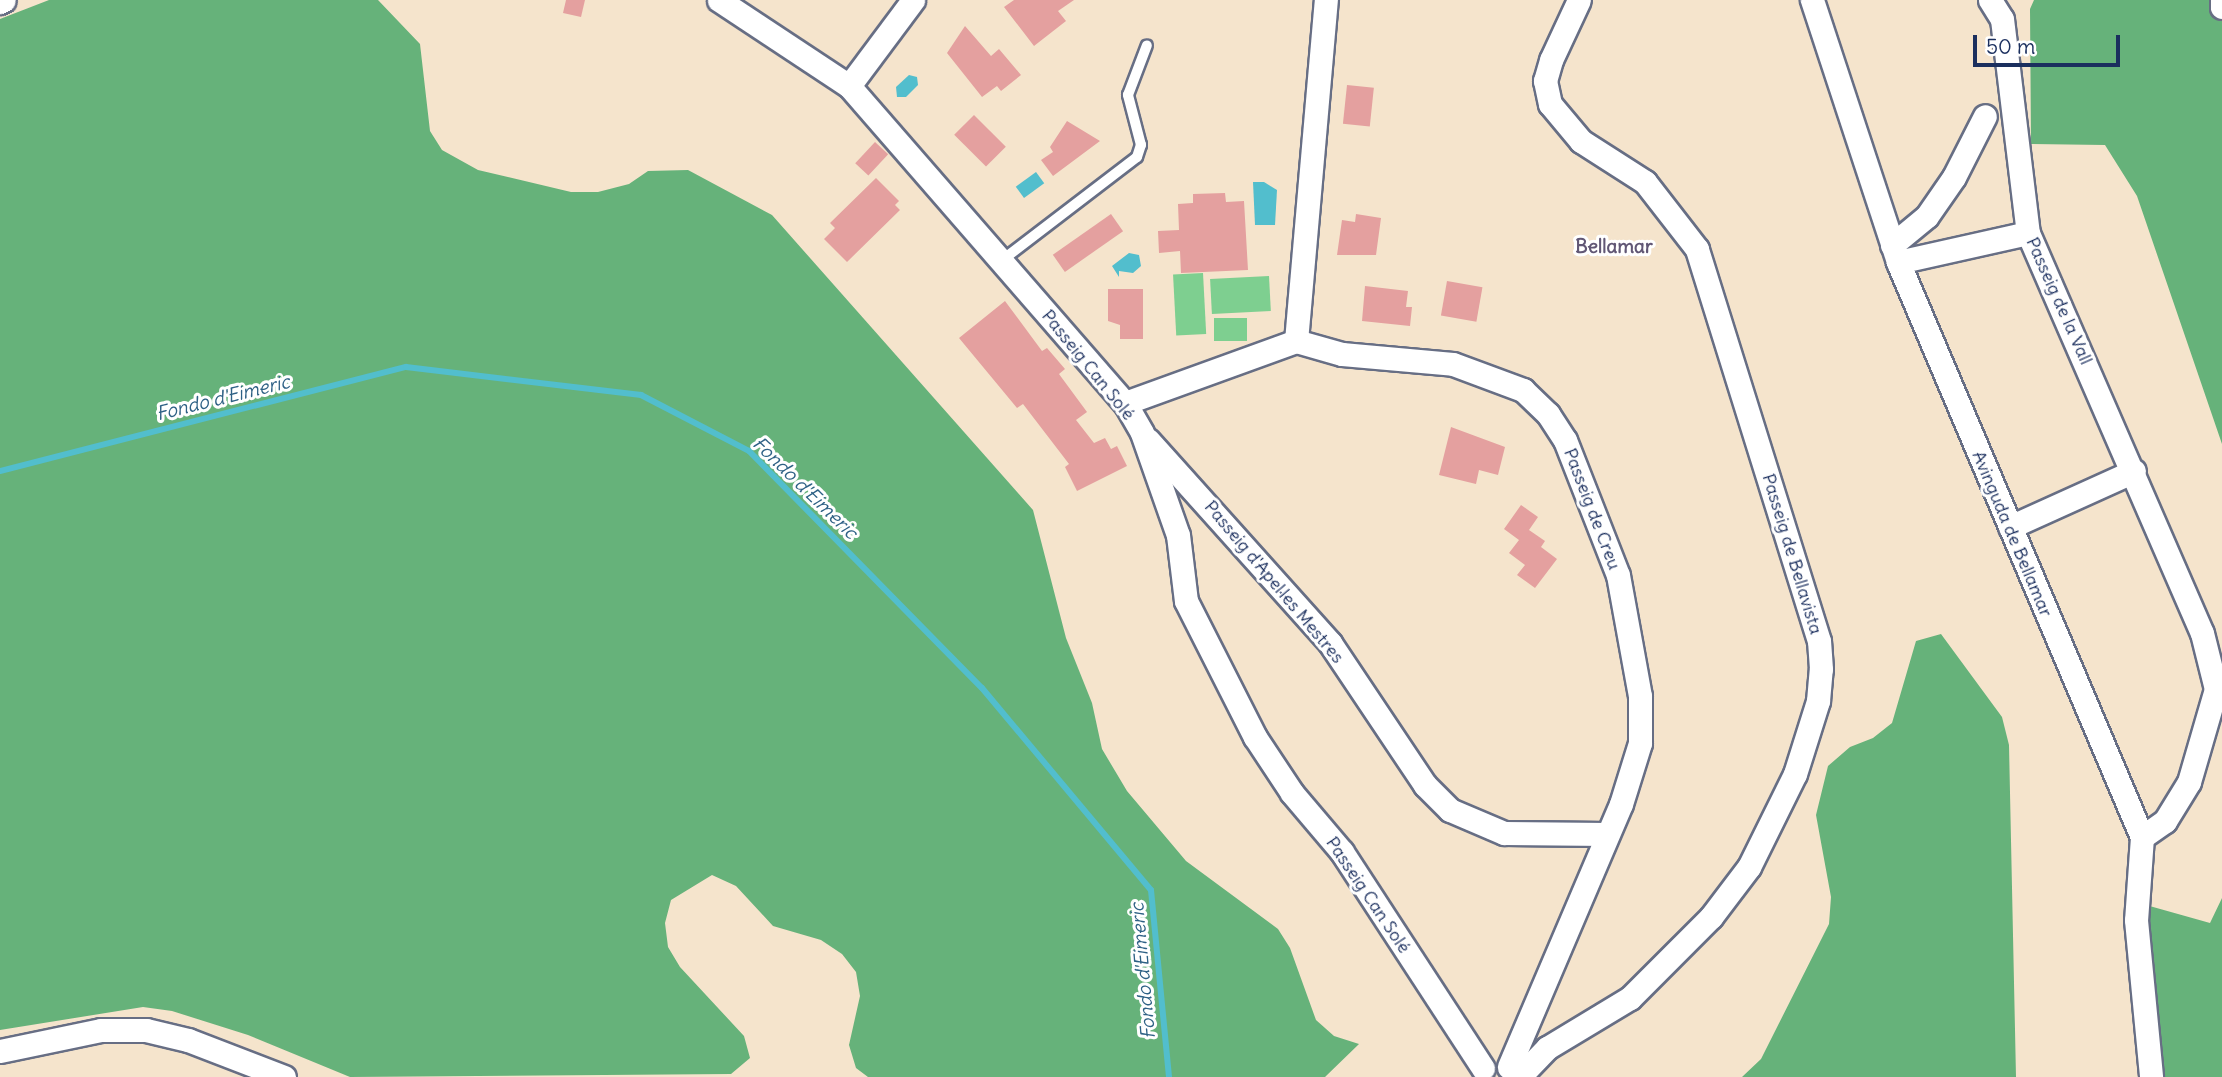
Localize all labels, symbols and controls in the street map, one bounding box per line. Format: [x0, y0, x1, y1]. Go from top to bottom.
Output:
scale bar [1977, 21, 2124, 65]
text: 50 m [1986, 33, 2035, 60]
street label: Passeig de la Vall [2021, 234, 2097, 368]
district label: Bellamar [1575, 236, 1653, 258]
street label: Passeig Can Solé [1037, 305, 1139, 425]
water label: Fondo d'Eimeric [154, 370, 292, 426]
water label: Fondo d'Eimeric [748, 432, 862, 544]
street label: Passeig de Creu [1559, 445, 1625, 573]
street label: Avinguda de Bellamar [1967, 448, 2057, 620]
street label: Passeig de Bellavista [1757, 471, 1827, 637]
street label: Passeig d'Apel·les Mestres [1200, 496, 1348, 668]
street label: Passeig Can Solé [1321, 833, 1415, 957]
water label: Fondo d'Eimeric [1126, 902, 1160, 1040]

